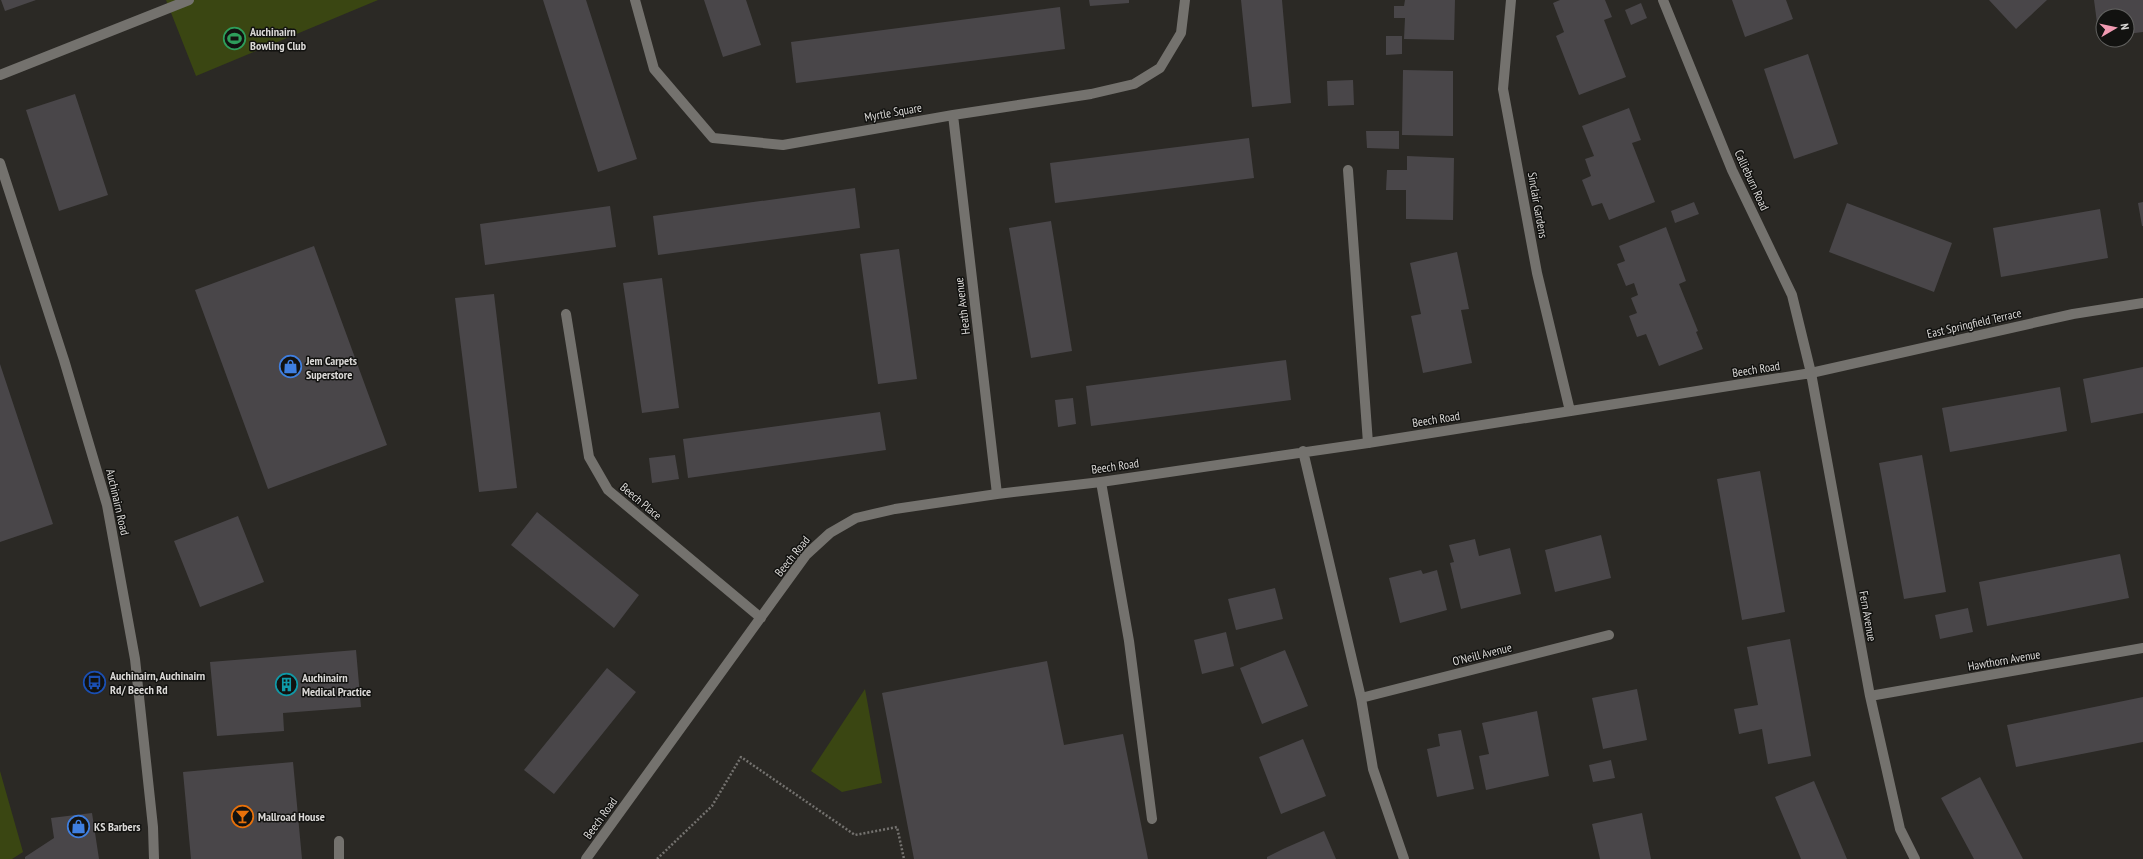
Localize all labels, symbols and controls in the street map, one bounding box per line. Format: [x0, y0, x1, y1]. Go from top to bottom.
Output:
north arrow [2095, 8, 2135, 48]
text: N [2117, 22, 2132, 31]
place label: Auchinairn Bowling Club [249, 24, 307, 53]
sports icon: Auchinairn Bowling Club [221, 25, 247, 51]
street label: Myrtle Square [863, 100, 923, 124]
street label: Callieburn Road [1731, 147, 1773, 213]
street label: Sinclair Gardens [1525, 171, 1551, 239]
street label: Heath Avenue [951, 277, 973, 335]
street label: East Springfield Terrace [1925, 305, 2023, 341]
place label: Jem Carpets Superstore [305, 353, 357, 382]
shop icon: Jem Carpets Superstore [278, 354, 304, 380]
street label: Beech Road [1731, 358, 1781, 380]
street label: Beech Road [1411, 408, 1461, 430]
street label: Beech Road [1090, 455, 1140, 477]
street label: Auchinairn Road [103, 468, 133, 536]
street label: Beech Place [617, 479, 665, 523]
street label: Beech Road [771, 533, 813, 579]
street label: Fern Avenue [1856, 590, 1880, 642]
street label: O'Neill Avenue [1451, 639, 1513, 669]
street label: Hawthorn Avenue [1967, 646, 2041, 674]
place label: Auchinairn, Auchinairn Rd/ Beech Rd [109, 668, 205, 697]
bus stop icon: Auchinairn, Auchinairn Rd/ Beech Rd [82, 669, 108, 695]
place label: Auchinairn Medical Practice [301, 670, 371, 699]
building icon: Auchinairn Medical Practice [273, 671, 299, 697]
street label: Beech Road [580, 794, 620, 842]
bar icon: Mallroad House [230, 803, 256, 829]
place label: Mallroad House [258, 809, 325, 824]
shop icon: KS Barbers [65, 813, 91, 839]
place label: KS Barbers [94, 819, 140, 834]

